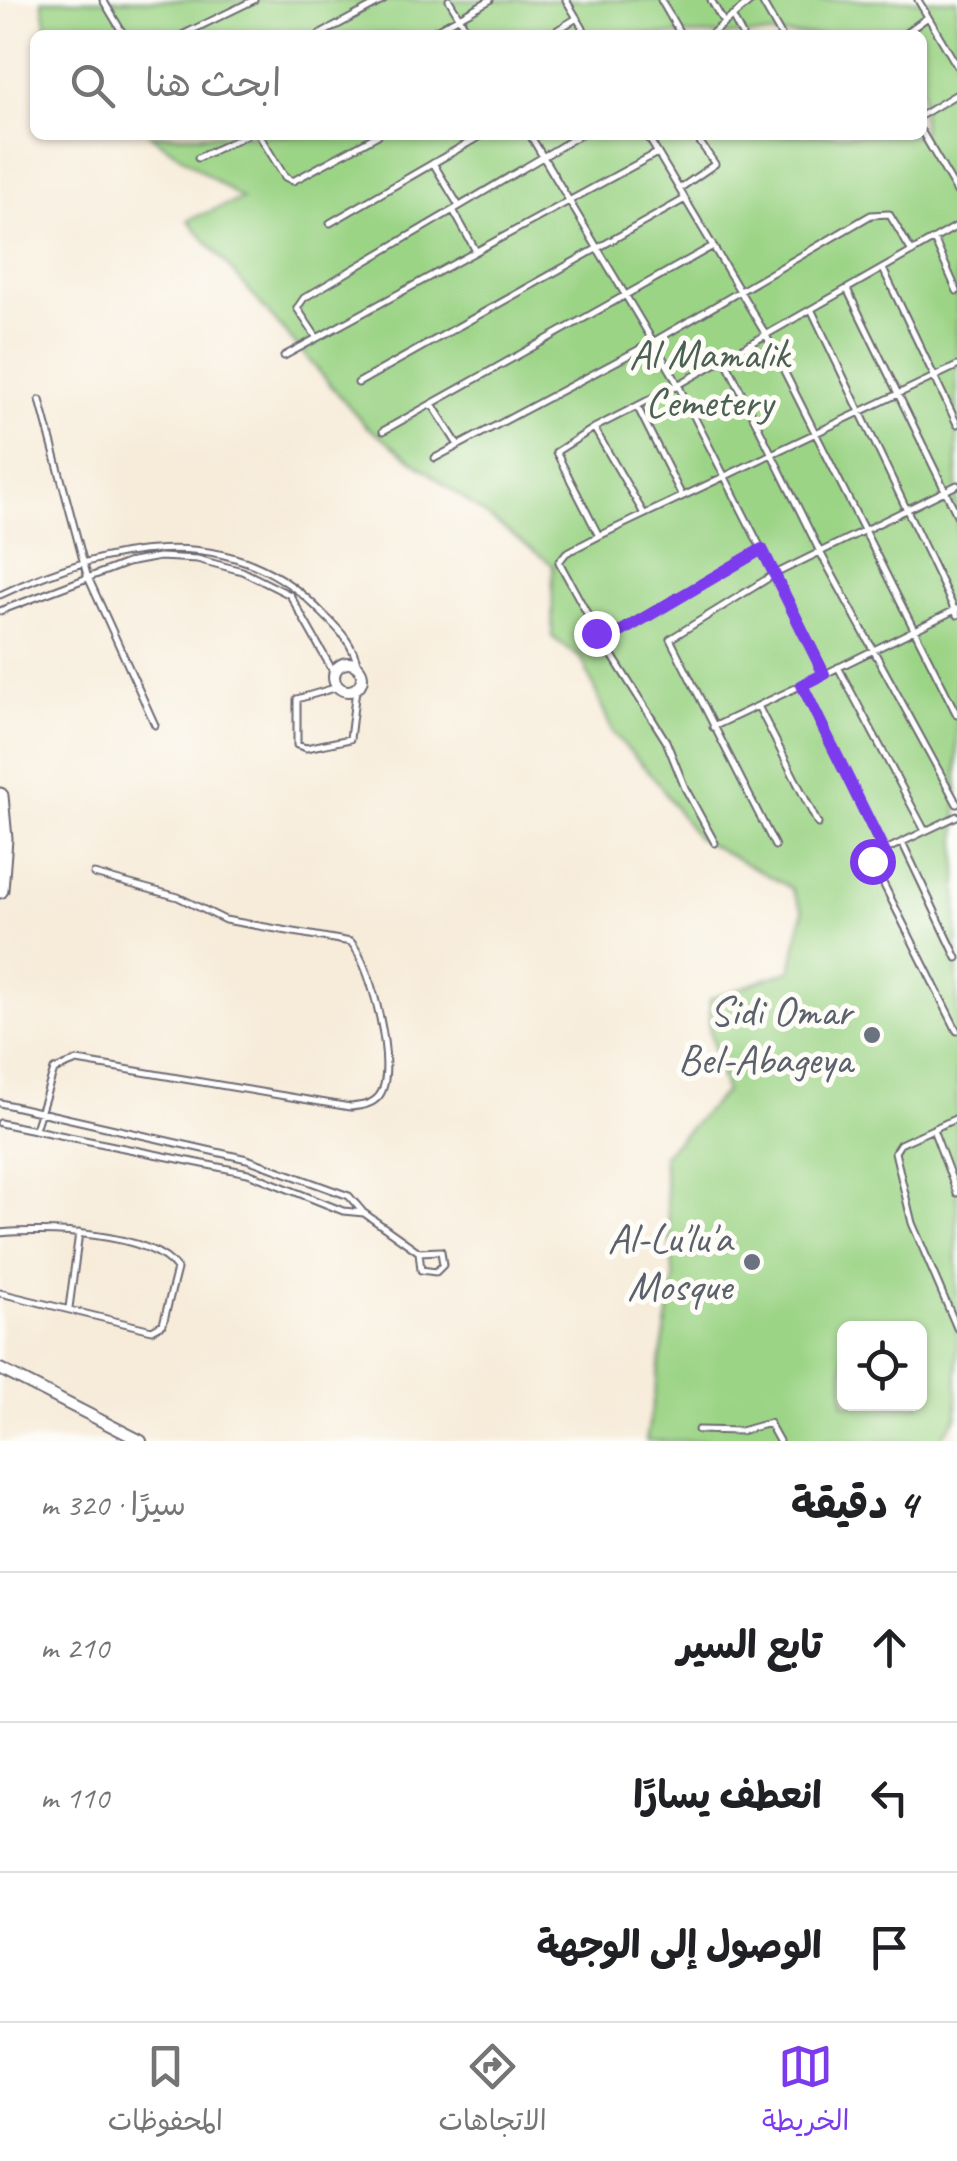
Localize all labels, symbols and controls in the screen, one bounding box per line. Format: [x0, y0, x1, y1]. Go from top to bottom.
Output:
search box [30, 30, 927, 140]
icon: search [65, 58, 120, 113]
text: ابحث هنا [145, 60, 281, 107]
park label: Al Mamalik Cemetery [629, 328, 793, 429]
route end [574, 611, 620, 657]
route start [850, 839, 896, 885]
place label: Sidi Omar Bel-Abageya [678, 985, 856, 1086]
marker: Sidi Omar Bel-Abageya [861, 1024, 883, 1046]
place label: Al-Lu'lu'a Mosque [608, 1212, 735, 1313]
marker: Al-Lu'lu'a Mosque [741, 1251, 763, 1273]
map controls [837, 1321, 927, 1411]
button: locate [837, 1321, 927, 1411]
text: 4 دقيقة [791, 1478, 917, 1531]
text: سيرًا · 320 m [40, 1484, 186, 1525]
icon: ahead [862, 1620, 917, 1675]
text: تابع السير [677, 1622, 822, 1669]
text: 210 m [40, 1627, 109, 1668]
icon: left [862, 1770, 917, 1825]
text: انعطف يسارًا [633, 1772, 822, 1819]
text: 110 m [40, 1777, 109, 1818]
icon: arrive [862, 1920, 917, 1975]
text: الوصول إلى الوجهة [536, 1922, 822, 1969]
tab: المحفوظات [108, 2039, 223, 2145]
tab: الاتجاهات [438, 2039, 547, 2145]
tab: الخريطة [762, 2039, 849, 2145]

